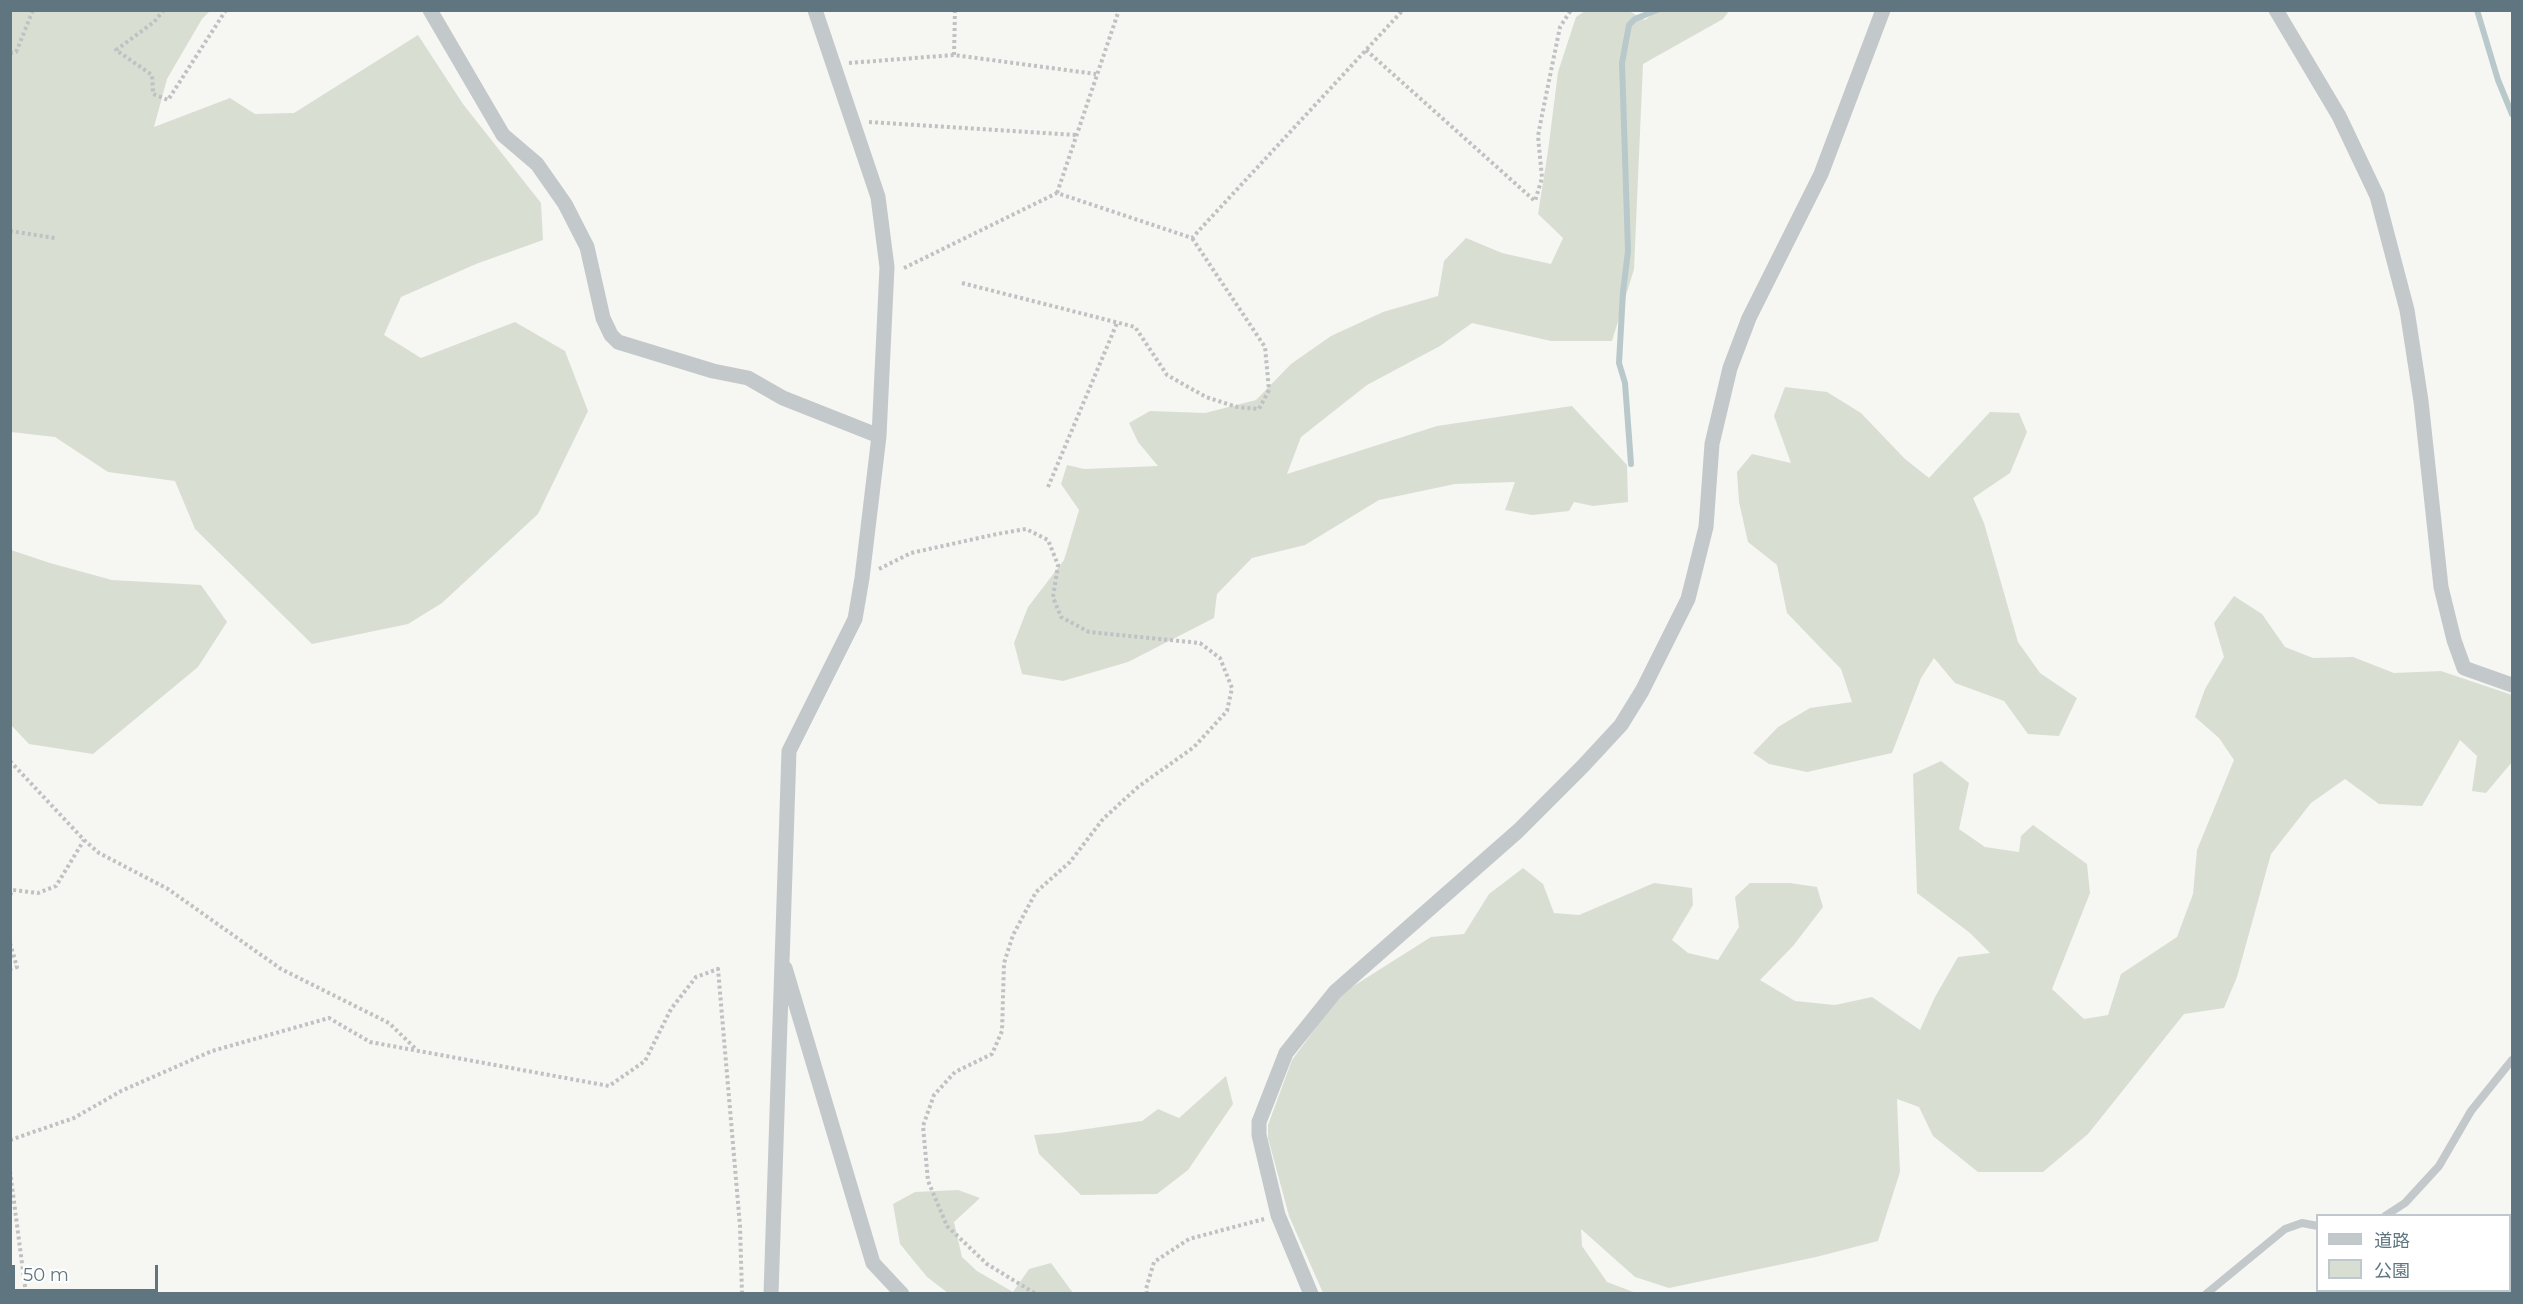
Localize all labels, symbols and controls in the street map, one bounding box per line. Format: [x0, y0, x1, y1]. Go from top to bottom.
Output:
legend [2316, 1214, 2511, 1292]
text: 道路 [2374, 1230, 2410, 1252]
scale bar [15, 1253, 160, 1291]
text: 公園 [2374, 1260, 2410, 1282]
text: 50 m [23, 1264, 69, 1286]

